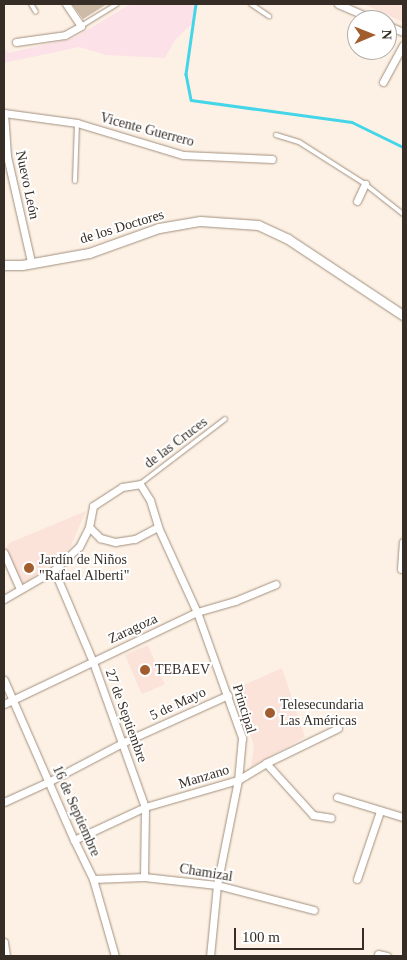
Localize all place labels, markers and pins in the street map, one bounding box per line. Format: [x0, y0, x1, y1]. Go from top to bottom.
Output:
place label: Jardín de Niños "Rafael Alberti" [39, 552, 130, 584]
marker: Jardín de Niños "Rafael Alberti" [23, 562, 35, 574]
place label: TEBAEV [155, 662, 210, 678]
marker: TEBAEV [139, 664, 151, 676]
place label: Telesecundaria Las Américas [280, 697, 364, 730]
marker: Telesecundaria Las Américas [264, 707, 276, 719]

